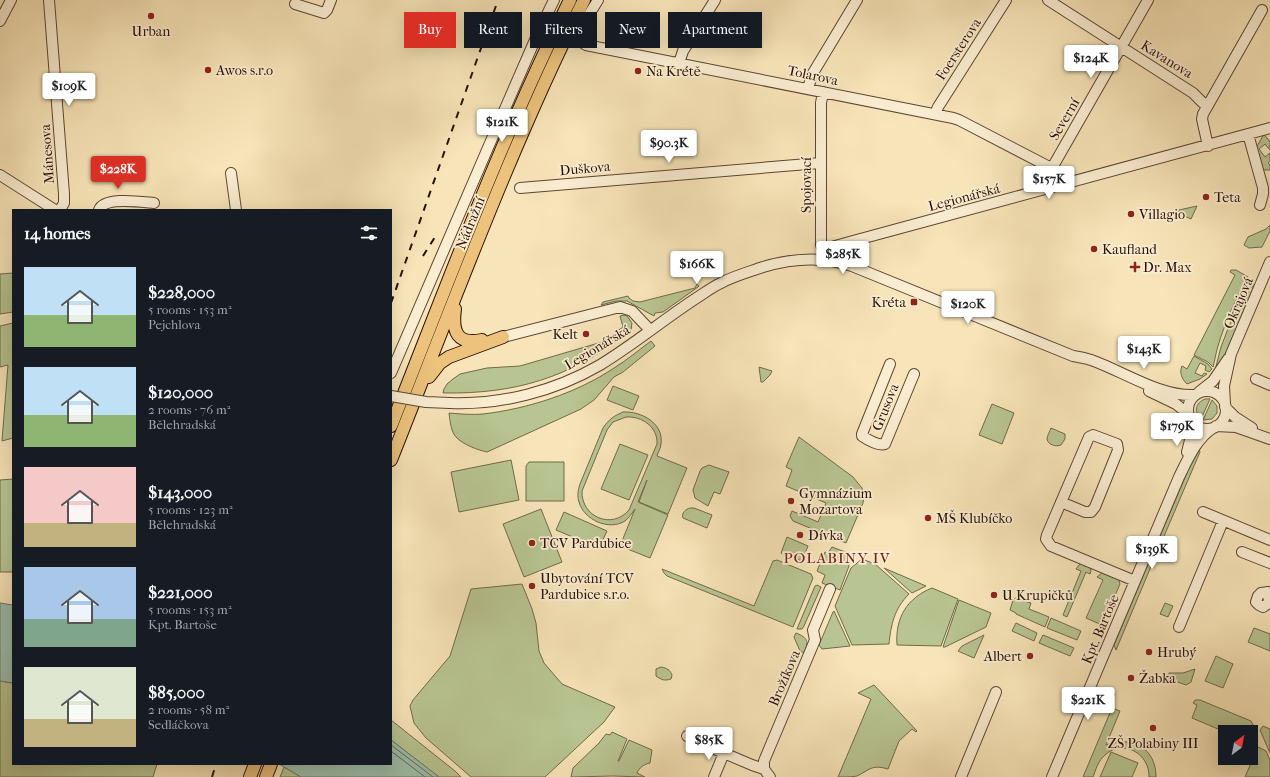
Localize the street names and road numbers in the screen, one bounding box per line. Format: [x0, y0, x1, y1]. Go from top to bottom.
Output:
street label: Foersterova [932, 15, 985, 83]
street label: Kavanova [1138, 37, 1196, 82]
street label: Tolarova [786, 62, 840, 89]
street label: Severní [1046, 94, 1084, 143]
street label: Mánesova [37, 123, 58, 184]
street label: Spojovací [798, 156, 815, 213]
street label: Duškova [559, 158, 612, 179]
street label: Legionářská [926, 180, 1002, 215]
street label: Nádražní [452, 194, 489, 252]
street label: Okrajová [1220, 274, 1257, 332]
street label: Legionářská [561, 321, 634, 374]
street label: Grusova [868, 381, 903, 433]
street label: Kpt. Bartoše [1078, 592, 1123, 667]
street label: Brožíkova [765, 647, 804, 709]

